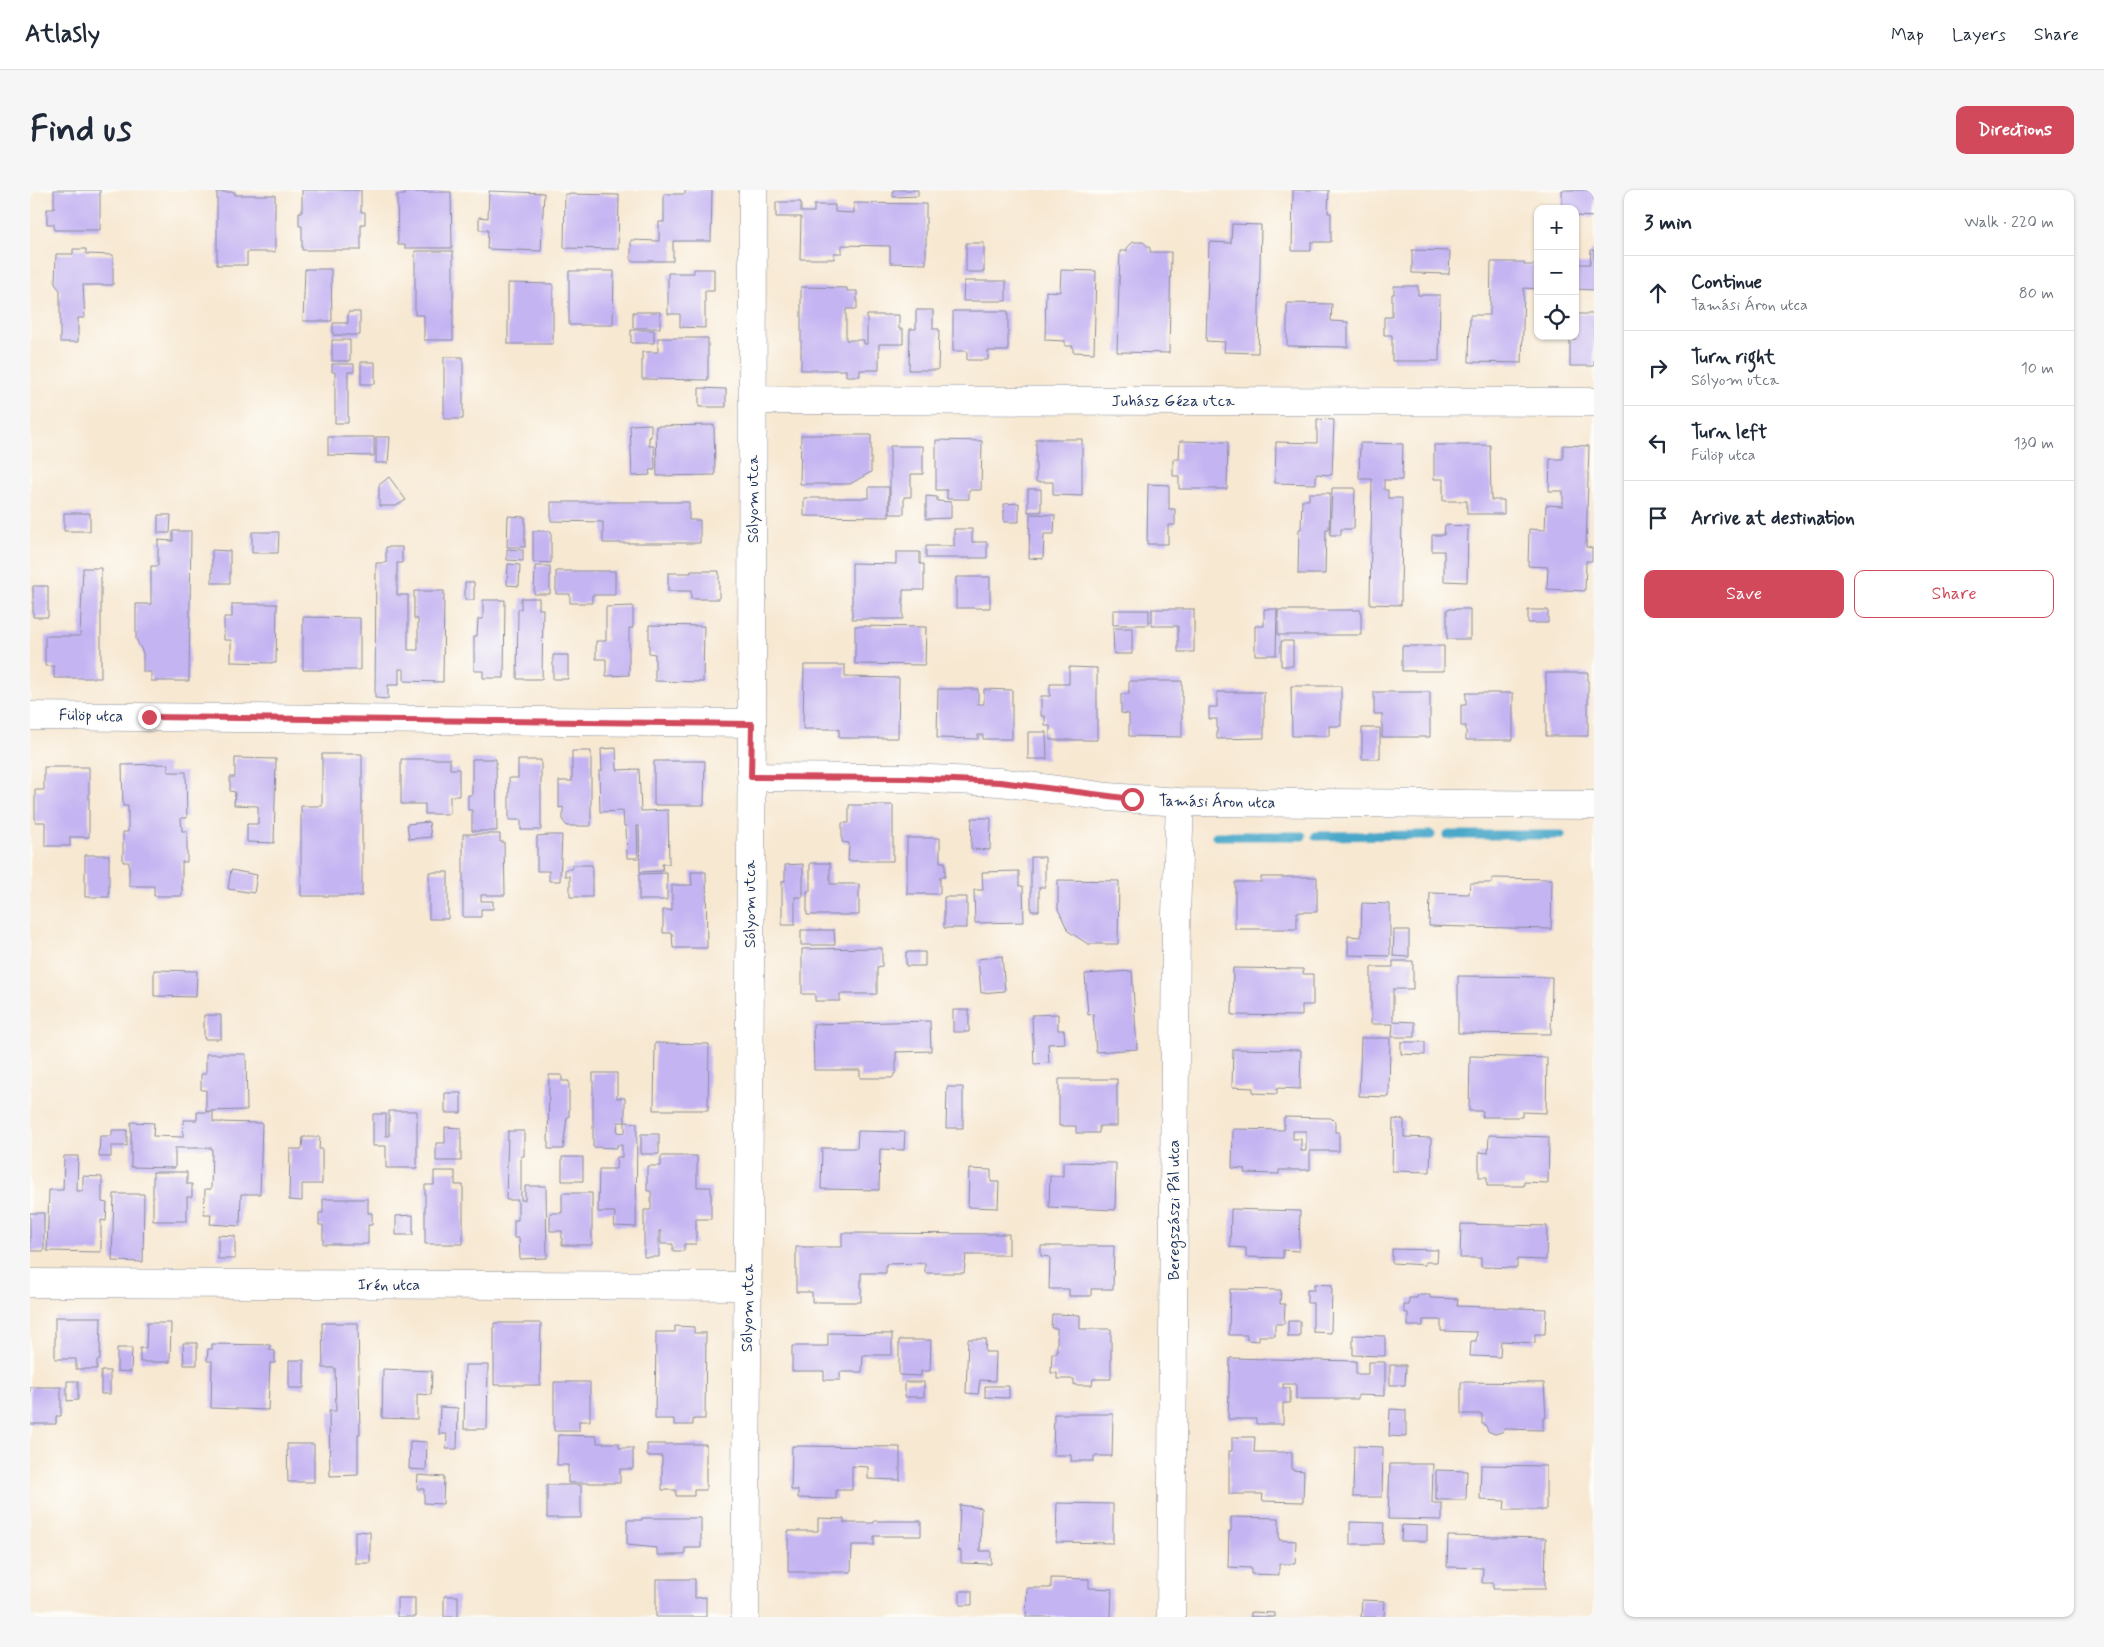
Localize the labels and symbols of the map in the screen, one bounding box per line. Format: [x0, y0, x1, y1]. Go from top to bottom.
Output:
street label: Juhász Géza utca [1111, 391, 1235, 412]
street label: Sólyom utca [743, 455, 764, 543]
street label: Fülöp utca [59, 705, 124, 727]
route end [138, 706, 161, 729]
route start [1121, 788, 1144, 811]
street label: Tamási Áron utca [1158, 790, 1276, 814]
street label: Sólyom utca [740, 860, 761, 948]
street label: Beregszászi Pál utca [1164, 1140, 1186, 1280]
street label: Sólyom utca [737, 1263, 759, 1352]
street label: Irén utca [358, 1275, 420, 1296]

